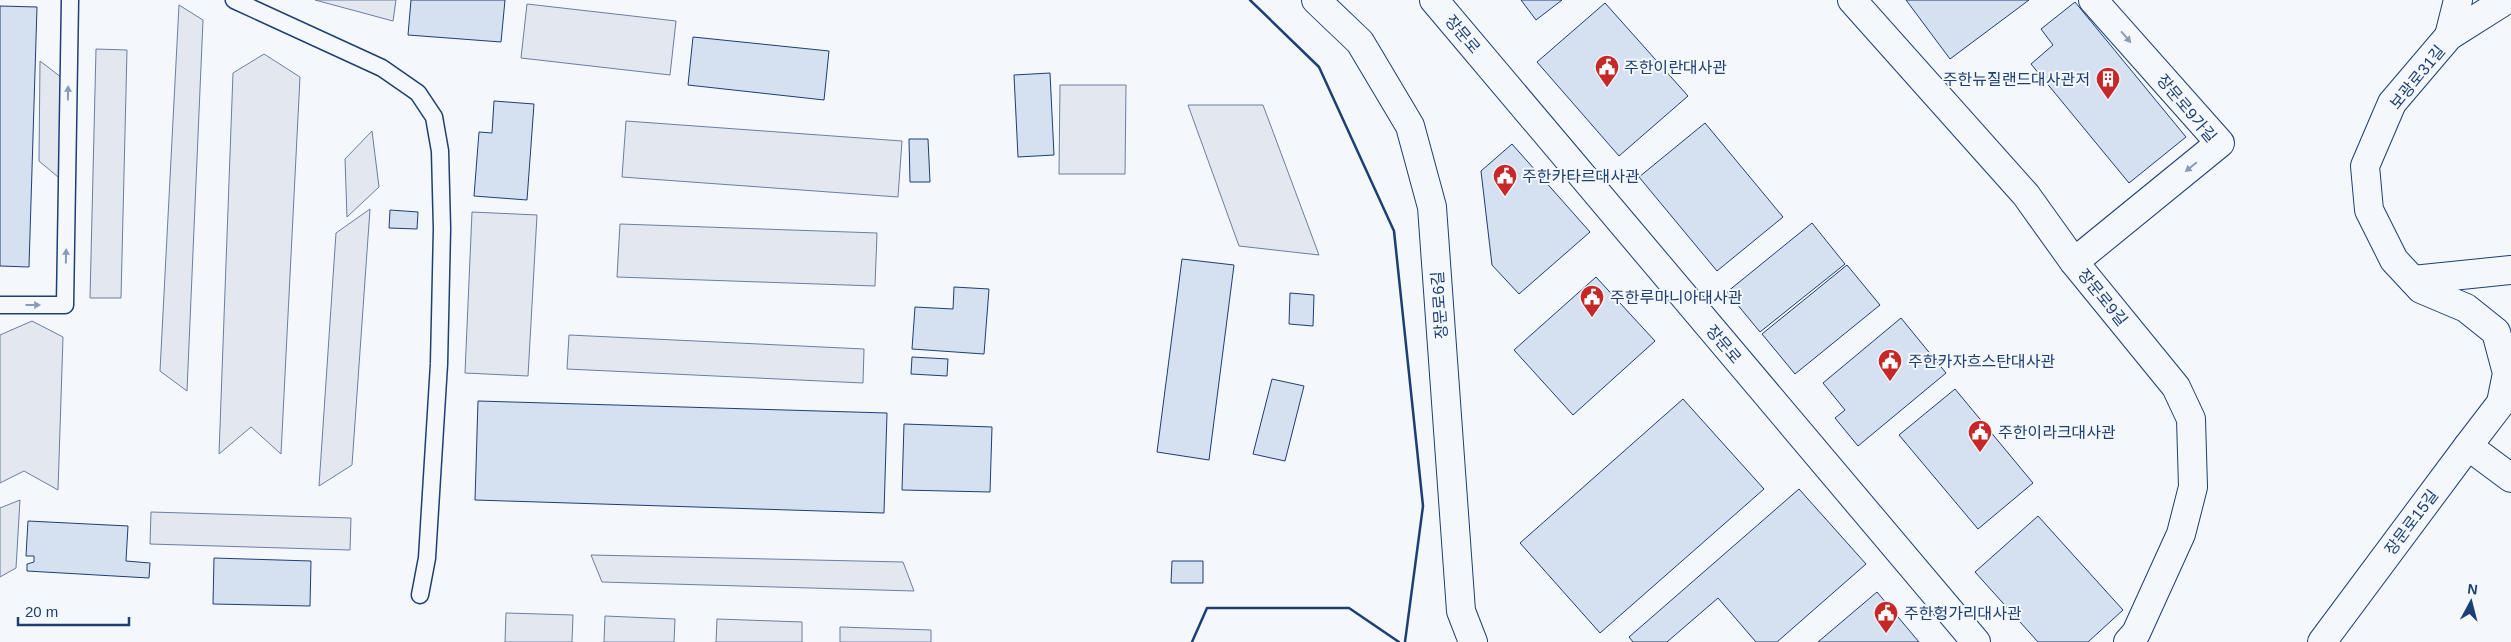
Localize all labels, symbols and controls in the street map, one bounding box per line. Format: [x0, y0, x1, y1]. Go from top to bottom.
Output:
street label: 장문로 [1442, 12, 1483, 57]
one-way arrow [2120, 30, 2131, 43]
street label: 보광로31길 [2387, 42, 2448, 112]
public building icon: 주한이란대사관 [1594, 54, 1620, 88]
place label: 주한이란대사관 [1624, 59, 1727, 76]
building icon: 주한뉴질랜드대사관저 [2095, 66, 2121, 100]
place label: 주한뉴질랜드대사관저 [1943, 71, 2090, 88]
street label: 장문로9가길 [2154, 71, 2220, 145]
one-way arrow [65, 85, 73, 101]
one-way arrow [2184, 162, 2197, 173]
public building icon: 주한카타르대사관 [1492, 163, 1518, 197]
place label: 주한카타르대사관 [1522, 168, 1640, 185]
one-way arrow [62, 248, 70, 264]
street label: 장문로9길 [2075, 266, 2131, 329]
street label: 장문로6길 [1429, 271, 1450, 339]
public building icon: 주한루마니아대사관 [1579, 284, 1605, 318]
place label: 주한루마니아대사관 [1610, 289, 1743, 306]
one-way arrow [25, 301, 41, 309]
street label: 장문로 [1703, 322, 1744, 367]
public building icon: 주한카자흐스탄대사관 [1877, 348, 1903, 382]
place label: 주한카자흐스탄대사관 [1908, 353, 2055, 370]
public building icon: 주한이라크대사관 [1967, 419, 1993, 453]
place label: 주한이라크대사관 [1998, 424, 2116, 441]
street label: 장문로15길 [2382, 487, 2441, 558]
north arrow [2446, 577, 2496, 627]
text: N [2467, 581, 2479, 598]
scale bar [18, 594, 129, 626]
public building icon: 주한헝가리대사관 [1873, 600, 1899, 634]
text: 20 m [25, 603, 58, 620]
place label: 주한헝가리대사관 [1904, 605, 2022, 622]

